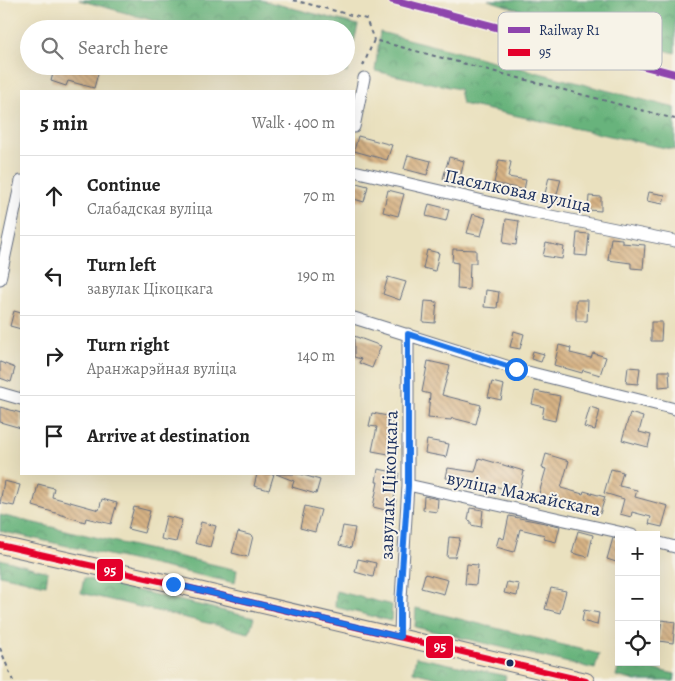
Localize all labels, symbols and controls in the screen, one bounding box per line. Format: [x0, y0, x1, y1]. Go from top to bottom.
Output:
legend [498, 12, 662, 70]
search box [20, 20, 355, 75]
text: Railway R1 [539, 21, 600, 40]
icon: search [38, 34, 66, 62]
text: Search here [78, 35, 168, 61]
text: 95 [539, 43, 551, 62]
text: 5 min [40, 109, 88, 137]
text: Walk · 400 m [252, 112, 335, 134]
street label: Пасялковая вуліца [442, 163, 594, 219]
text: Continue [87, 172, 161, 198]
icon: ahead [40, 182, 68, 210]
text: 70 m [303, 185, 335, 207]
text: Слабадская вуліца [87, 198, 213, 220]
text: Turn left [87, 252, 156, 278]
icon: left [40, 262, 68, 290]
text: 190 m [297, 265, 335, 287]
text: завулак Цікоцкага [87, 278, 213, 300]
text: Turn right [87, 332, 169, 358]
icon: right [40, 342, 68, 370]
text: 140 m [297, 345, 335, 367]
text: Аранжарэйная вуліца [87, 358, 237, 380]
route start [505, 358, 528, 381]
street label: завулак Цікоцкага [373, 409, 405, 560]
icon: arrive [40, 422, 68, 450]
text: Arrive at destination [87, 423, 250, 449]
street label: вуліца Мажайскага [444, 465, 604, 523]
map controls [615, 531, 660, 666]
button: + [615, 531, 660, 576]
line badge: 95 [96, 558, 124, 582]
text: 95 [104, 561, 116, 580]
route end [162, 573, 185, 596]
button: − [615, 576, 660, 621]
button: locate [615, 621, 660, 666]
line badge: 95 [425, 635, 454, 659]
text: 95 [434, 637, 446, 656]
unlabelled marker [505, 658, 515, 668]

